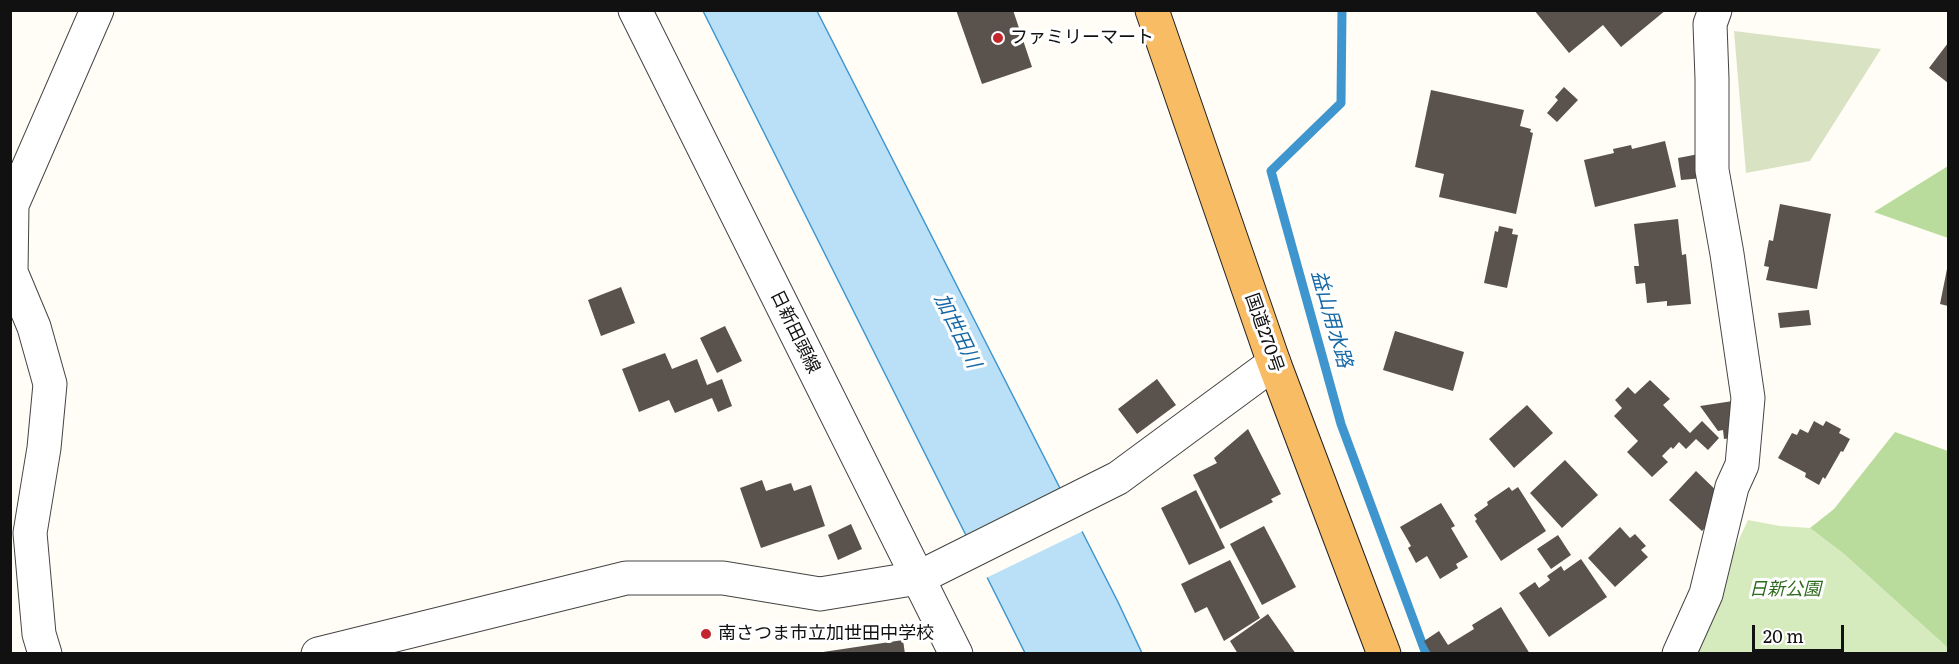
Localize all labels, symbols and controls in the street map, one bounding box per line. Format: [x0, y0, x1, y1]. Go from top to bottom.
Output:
place label: ファミリーマート [1010, 27, 1154, 49]
marker: ファミリーマート [991, 31, 1005, 45]
water label: 益山用水路 [1306, 268, 1356, 370]
street label: 日新田頭線 [766, 287, 824, 377]
water label: 加世田川 [929, 290, 985, 372]
street label: 国道270号 [1240, 290, 1288, 376]
park label: 日新公園 [1749, 579, 1821, 601]
scale bar [1755, 613, 1846, 651]
text: 20 m [1763, 622, 1804, 649]
place label: 南さつま市立加世田中学校 [718, 623, 934, 645]
marker: 南さつま市立加世田中学校 [699, 627, 713, 641]

